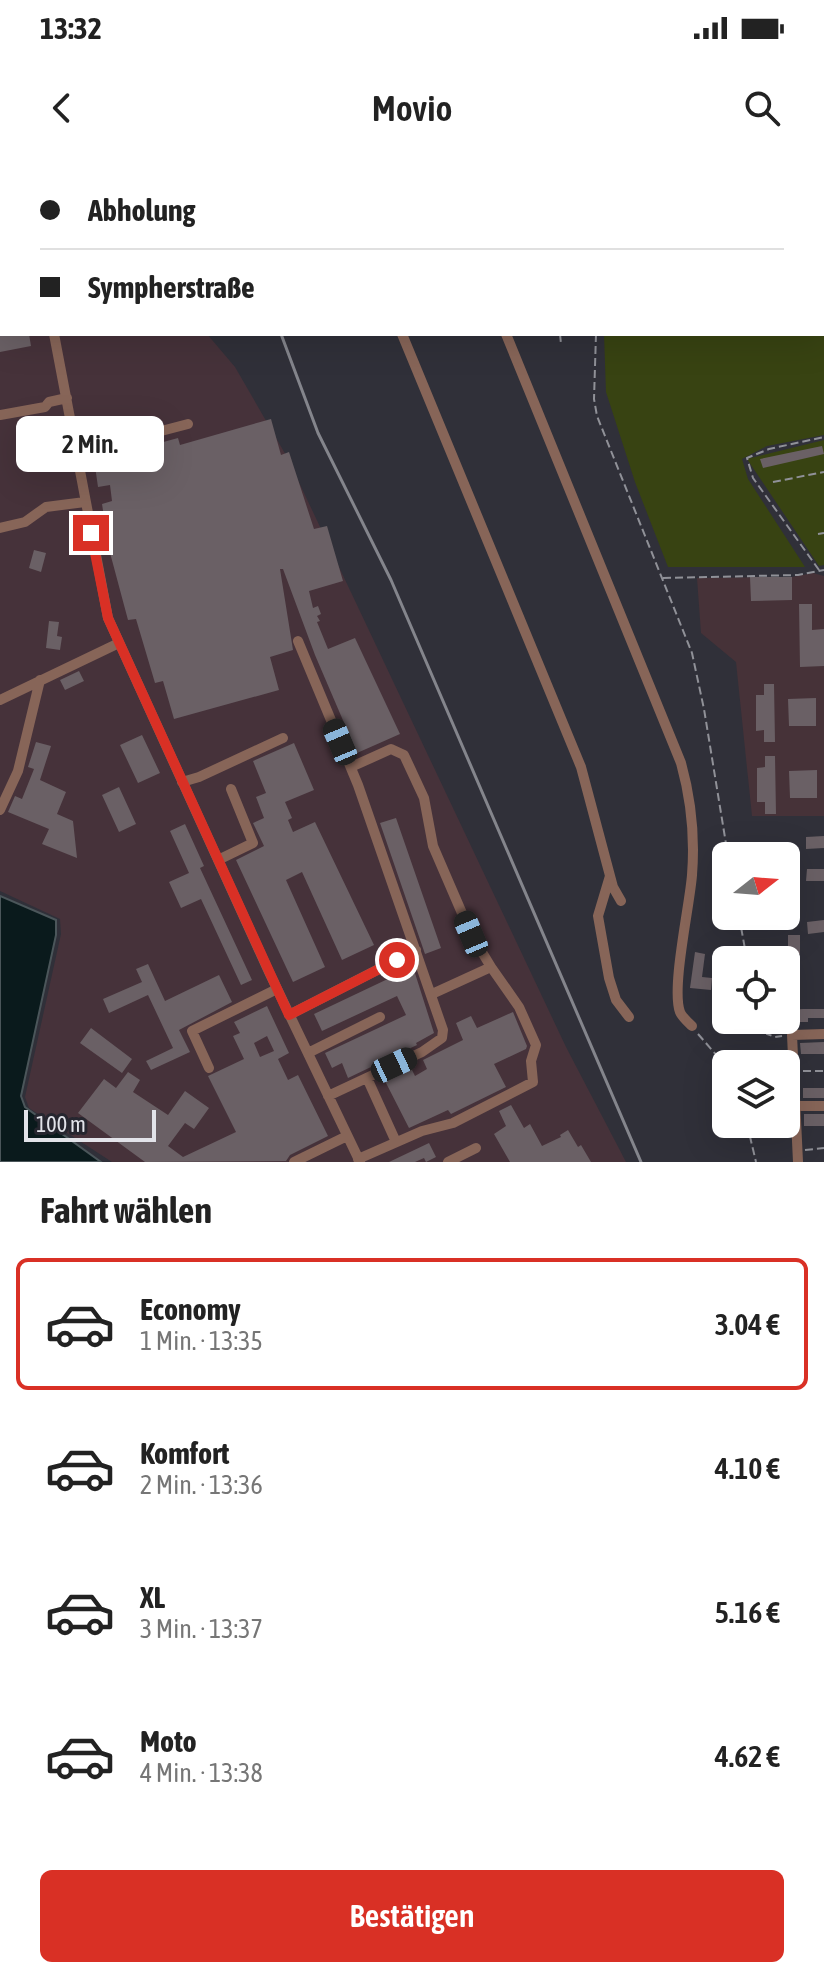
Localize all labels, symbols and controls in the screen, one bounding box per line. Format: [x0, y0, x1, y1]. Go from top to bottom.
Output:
text: 13:32 [40, 11, 102, 45]
icon: back [40, 86, 84, 130]
icon: search [740, 86, 784, 130]
text: Movio [372, 87, 452, 129]
text: Abholung [88, 193, 195, 227]
text: Sympherstraße [88, 270, 255, 304]
callout: 2 Min. [17, 417, 165, 473]
text: 2 Min. [62, 429, 118, 459]
route end [73, 515, 109, 551]
car [320, 715, 360, 769]
north arrow [712, 842, 800, 930]
map controls [712, 842, 800, 1138]
car [451, 907, 491, 961]
route start [379, 942, 415, 978]
button: locate [712, 946, 800, 1034]
car [367, 1044, 421, 1086]
button: layers [712, 1050, 800, 1138]
scale bar [24, 1106, 156, 1142]
text: 100 m [36, 1111, 86, 1137]
text: Fahrt wählen [40, 1189, 212, 1231]
icon: car [44, 1288, 116, 1360]
text: Economy [140, 1292, 241, 1326]
text: 3.04 € [715, 1307, 780, 1341]
text: 1 Min. · 13:35 [140, 1326, 263, 1356]
icon: car [44, 1432, 116, 1504]
text: Komfort [140, 1436, 229, 1470]
text: 4.10 € [715, 1451, 780, 1485]
text: 2 Min. · 13:36 [140, 1470, 263, 1500]
icon: car [44, 1576, 116, 1648]
text: XL [140, 1580, 165, 1614]
text: 5.16 € [715, 1595, 780, 1629]
text: 3 Min. · 13:37 [140, 1614, 263, 1644]
icon: car [44, 1720, 116, 1792]
text: Moto [140, 1724, 197, 1758]
text: 4.62 € [715, 1739, 780, 1773]
text: 4 Min. · 13:38 [140, 1758, 263, 1788]
button: Bestätigen [40, 1870, 784, 1962]

